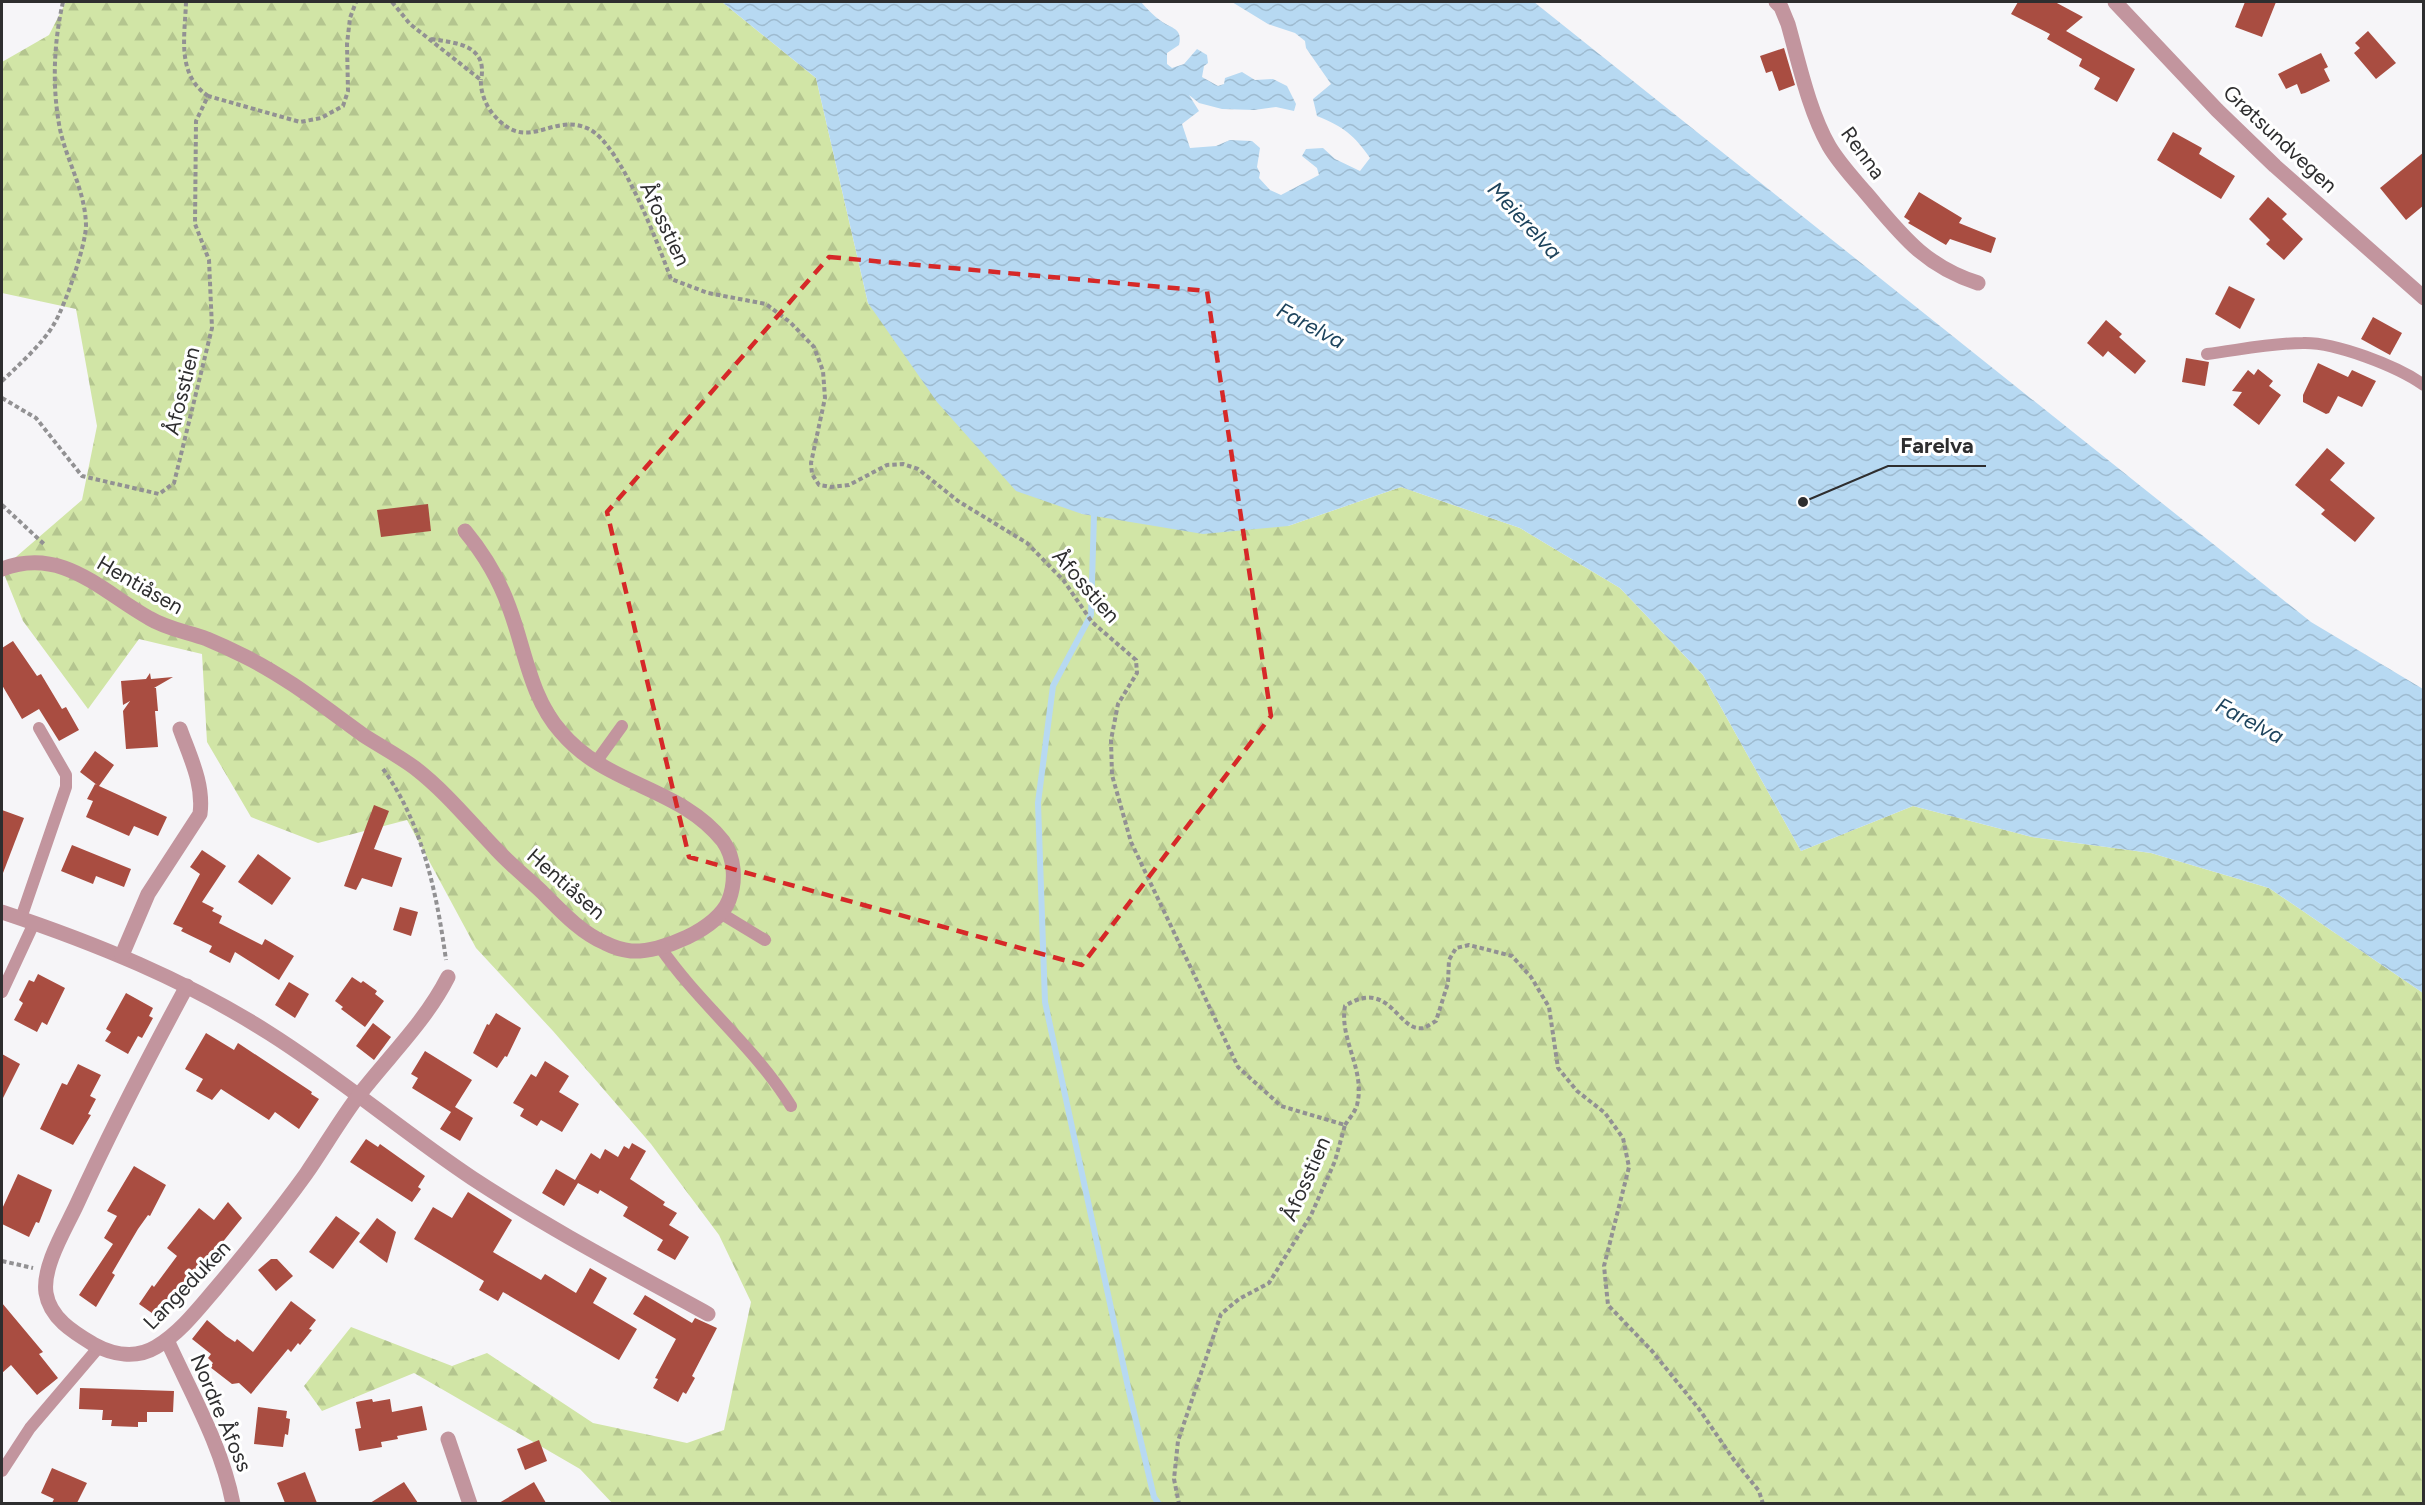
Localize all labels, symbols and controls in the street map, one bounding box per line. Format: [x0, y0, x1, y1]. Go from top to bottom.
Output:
street label: Grøtsundvegen [2218, 80, 2342, 198]
street label: Renna [1836, 122, 1891, 184]
water label: Meierelva [1482, 176, 1567, 265]
street label: Åfosstien [635, 178, 696, 270]
water label: Farelva [1272, 296, 1350, 355]
street label: Åfosstien [159, 344, 204, 437]
callout: Farelva [1888, 426, 1986, 466]
text: Farelva [1900, 432, 1974, 459]
street label: Åfosstien [1048, 544, 1125, 628]
street label: Hentiåsen [93, 550, 188, 619]
water label: Farelva [2211, 691, 2289, 750]
street label: Hentiåsen [522, 843, 611, 924]
street label: Åfosstien [1276, 1133, 1335, 1225]
street label: Langeduken [138, 1235, 235, 1334]
street label: Nordre Åfoss [185, 1350, 257, 1475]

